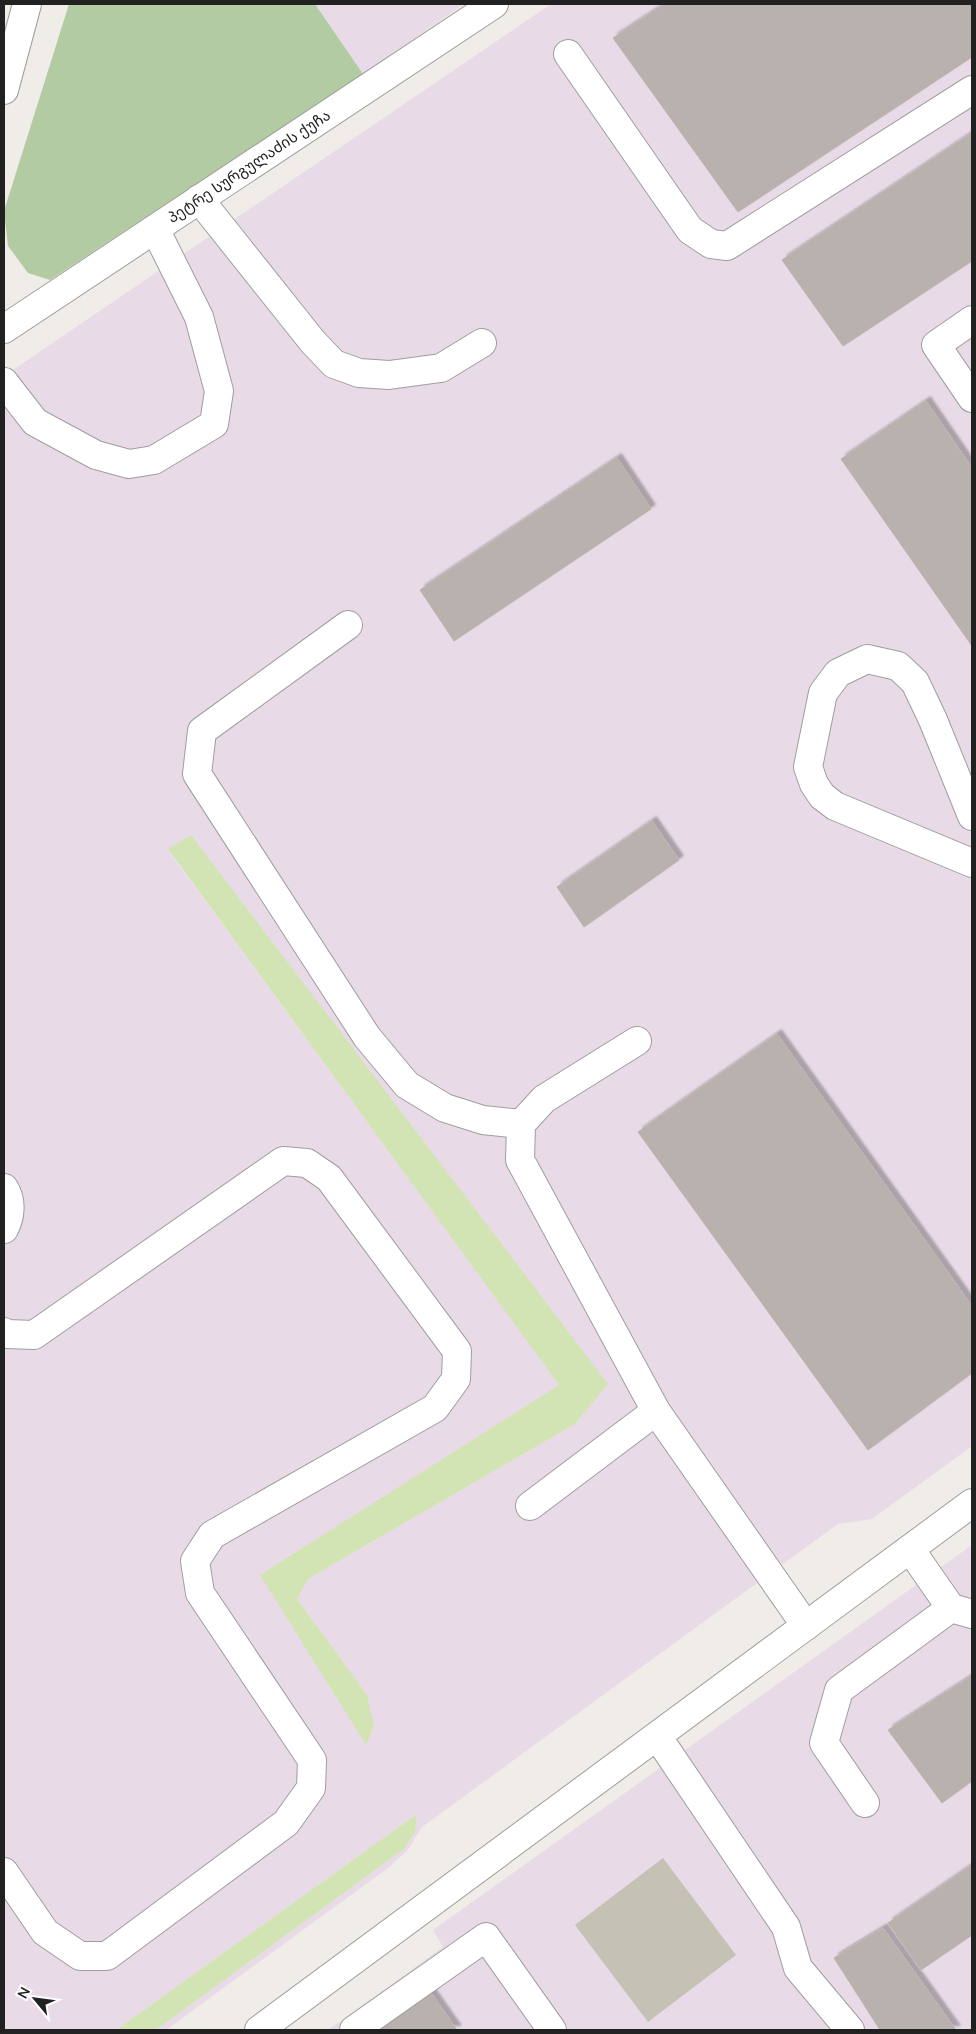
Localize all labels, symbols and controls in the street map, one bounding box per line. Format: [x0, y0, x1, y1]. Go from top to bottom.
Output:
street label: პეტრე სურგულაძის ქუჩა [164, 105, 334, 227]
north arrow [10, 1974, 60, 2024]
text: N [13, 1984, 34, 2002]

